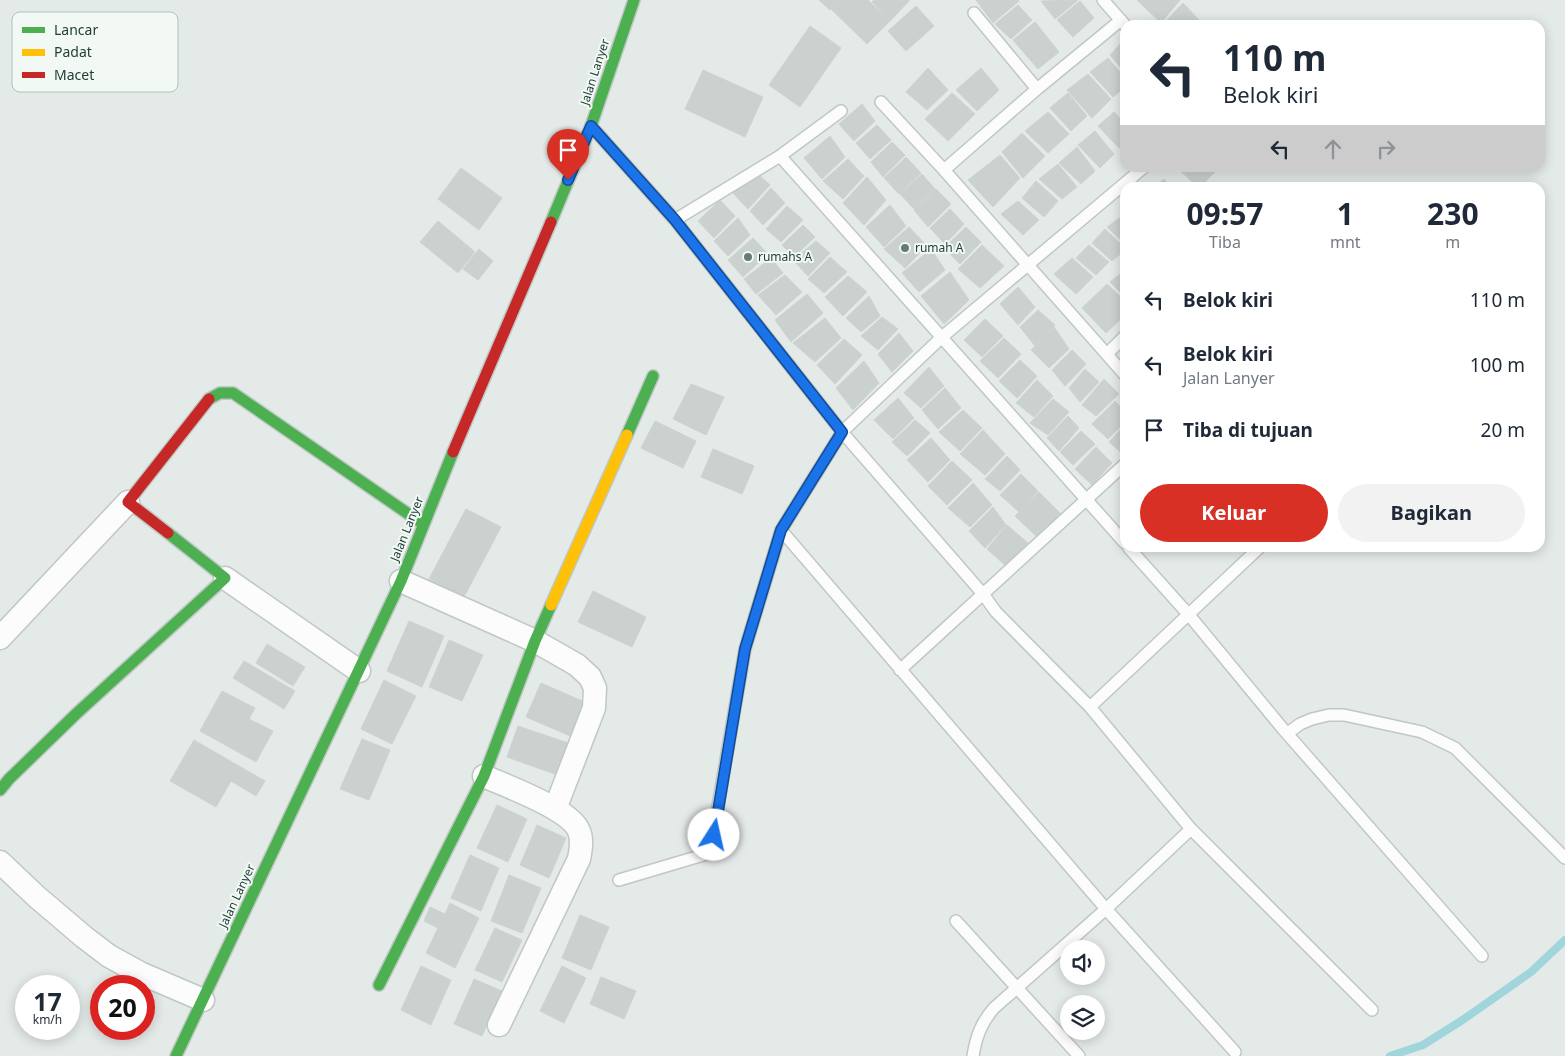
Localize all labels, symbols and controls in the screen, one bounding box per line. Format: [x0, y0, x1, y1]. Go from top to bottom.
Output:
legend [12, 12, 178, 92]
text: Lancar [54, 20, 98, 39]
text: 110 m [1223, 34, 1326, 81]
street label: Jalan Lanyer [576, 37, 613, 108]
icon: left [1140, 40, 1205, 105]
text: Padat [54, 42, 92, 61]
text: Macet [54, 65, 94, 84]
text: Belok kiri [1223, 79, 1318, 109]
pin [547, 129, 589, 180]
icon: left [1266, 135, 1294, 163]
icon: ahead [1319, 135, 1347, 163]
icon: right [1372, 135, 1400, 163]
icon: arrive [554, 136, 582, 164]
text: 09:57 [1186, 193, 1264, 234]
text: 1 [1337, 193, 1354, 234]
text: 230 [1427, 193, 1479, 234]
text: Tiba [1209, 231, 1241, 253]
text: mnt [1330, 231, 1361, 253]
text: m [1445, 231, 1460, 253]
place label: rumah A [915, 239, 964, 256]
marker: rumah A [899, 242, 911, 254]
place label: rumahs A [758, 248, 813, 265]
marker: rumahs A [742, 251, 754, 263]
icon: left [1140, 286, 1168, 314]
text: Belok kiri [1183, 287, 1273, 313]
text: 110 m [1470, 287, 1525, 313]
text: Belok kiri [1183, 341, 1273, 367]
icon: left [1140, 351, 1168, 379]
text: 100 m [1470, 352, 1525, 378]
text: Jalan Lanyer [1183, 367, 1275, 389]
icon: arrive [1140, 416, 1168, 444]
text: Tiba di tujuan [1183, 417, 1313, 443]
text: 20 m [1481, 417, 1525, 443]
button: Keluar [1140, 484, 1328, 542]
button: Bagikan [1338, 484, 1525, 542]
street label: Jalan Lanyer [385, 494, 427, 565]
position arrow [687, 808, 739, 860]
street label: Jalan Lanyer [214, 861, 259, 931]
map controls [1060, 940, 1105, 1040]
button: sound [1060, 940, 1105, 985]
speed limit sign: 20 [90, 975, 155, 1040]
text: 17 [33, 984, 62, 1018]
button: layers [1060, 995, 1105, 1040]
text: km/h [33, 1011, 62, 1028]

